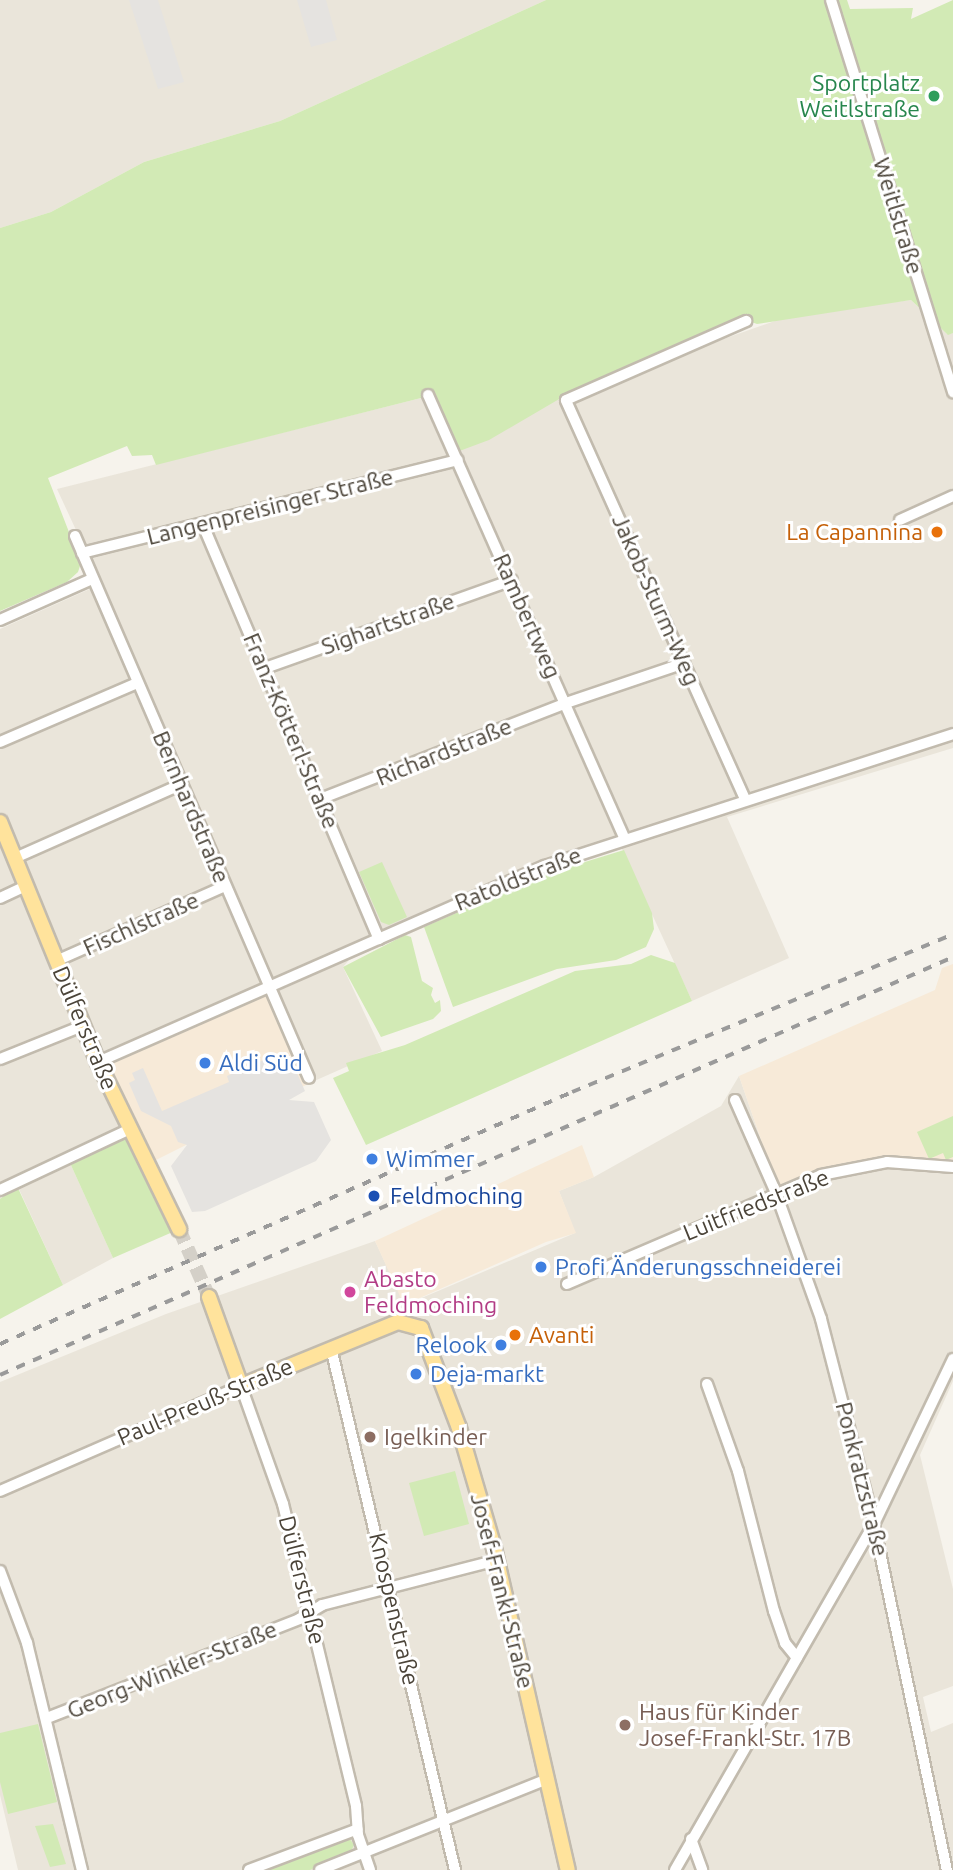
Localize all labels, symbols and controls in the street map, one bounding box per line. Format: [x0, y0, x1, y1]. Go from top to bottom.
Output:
place label: Sportplatz Weitlstraße [800, 69, 920, 123]
marker: Sportplatz Weitlstraße [926, 88, 942, 104]
street label: Weitlstraße [867, 154, 929, 278]
street label: Langenpreisinger Straße [144, 463, 396, 551]
street label: Jakob-Sturm-Weg [606, 510, 706, 690]
place label: La Capannina [786, 518, 923, 546]
marker: La Capannina [929, 524, 945, 540]
street label: Rambertweg [487, 549, 567, 683]
street label: Sighartstraße [318, 587, 458, 661]
street label: Franz-Kötterl-Straße [237, 629, 345, 833]
street label: Richardstraße [372, 712, 516, 792]
street label: Bernhardstraße [147, 727, 235, 887]
street label: Ratoldstraße [451, 841, 585, 917]
street label: Fischlstraße [79, 886, 203, 962]
street label: Dülferstraße [47, 962, 123, 1094]
place label: Aldi Süd [219, 1049, 303, 1077]
marker: Aldi Süd [197, 1055, 213, 1071]
place label: Wimmer [386, 1145, 474, 1173]
marker: Wimmer [364, 1151, 380, 1167]
street label: Luitfriedstraße [679, 1163, 833, 1247]
place label: Feldmoching [390, 1182, 523, 1210]
marker: Feldmoching [364, 1186, 384, 1206]
place label: Profi Änderungsschneiderei [555, 1253, 841, 1281]
marker: Profi Änderungsschneiderei [533, 1259, 549, 1275]
place label: Abasto Feldmoching [364, 1265, 497, 1319]
marker: Abasto Feldmoching [342, 1284, 358, 1300]
place label: Avanti [529, 1321, 594, 1349]
marker: Avanti [507, 1327, 523, 1343]
place label: Relook [415, 1331, 487, 1359]
marker: Relook [493, 1337, 509, 1353]
street label: Paul-Preuß-Straße [113, 1353, 297, 1451]
place label: Deja-markt [430, 1360, 544, 1388]
marker: Deja-markt [408, 1366, 424, 1382]
street label: Ponkratzstraße [830, 1399, 894, 1559]
place label: Igelkinder [384, 1423, 487, 1451]
marker: Igelkinder [362, 1429, 378, 1445]
street label: Josef-Frankl-Straße [464, 1491, 540, 1691]
street label: Dülferstraße [273, 1513, 331, 1647]
street label: Knospenstraße [363, 1530, 425, 1688]
street label: Georg-Winkler-Straße [63, 1615, 281, 1725]
place label: Haus für Kinder Josef-Frankl-Str. 17B [639, 1698, 851, 1752]
marker: Haus für Kinder Josef-Frankl-Str. 17B [617, 1717, 633, 1733]

